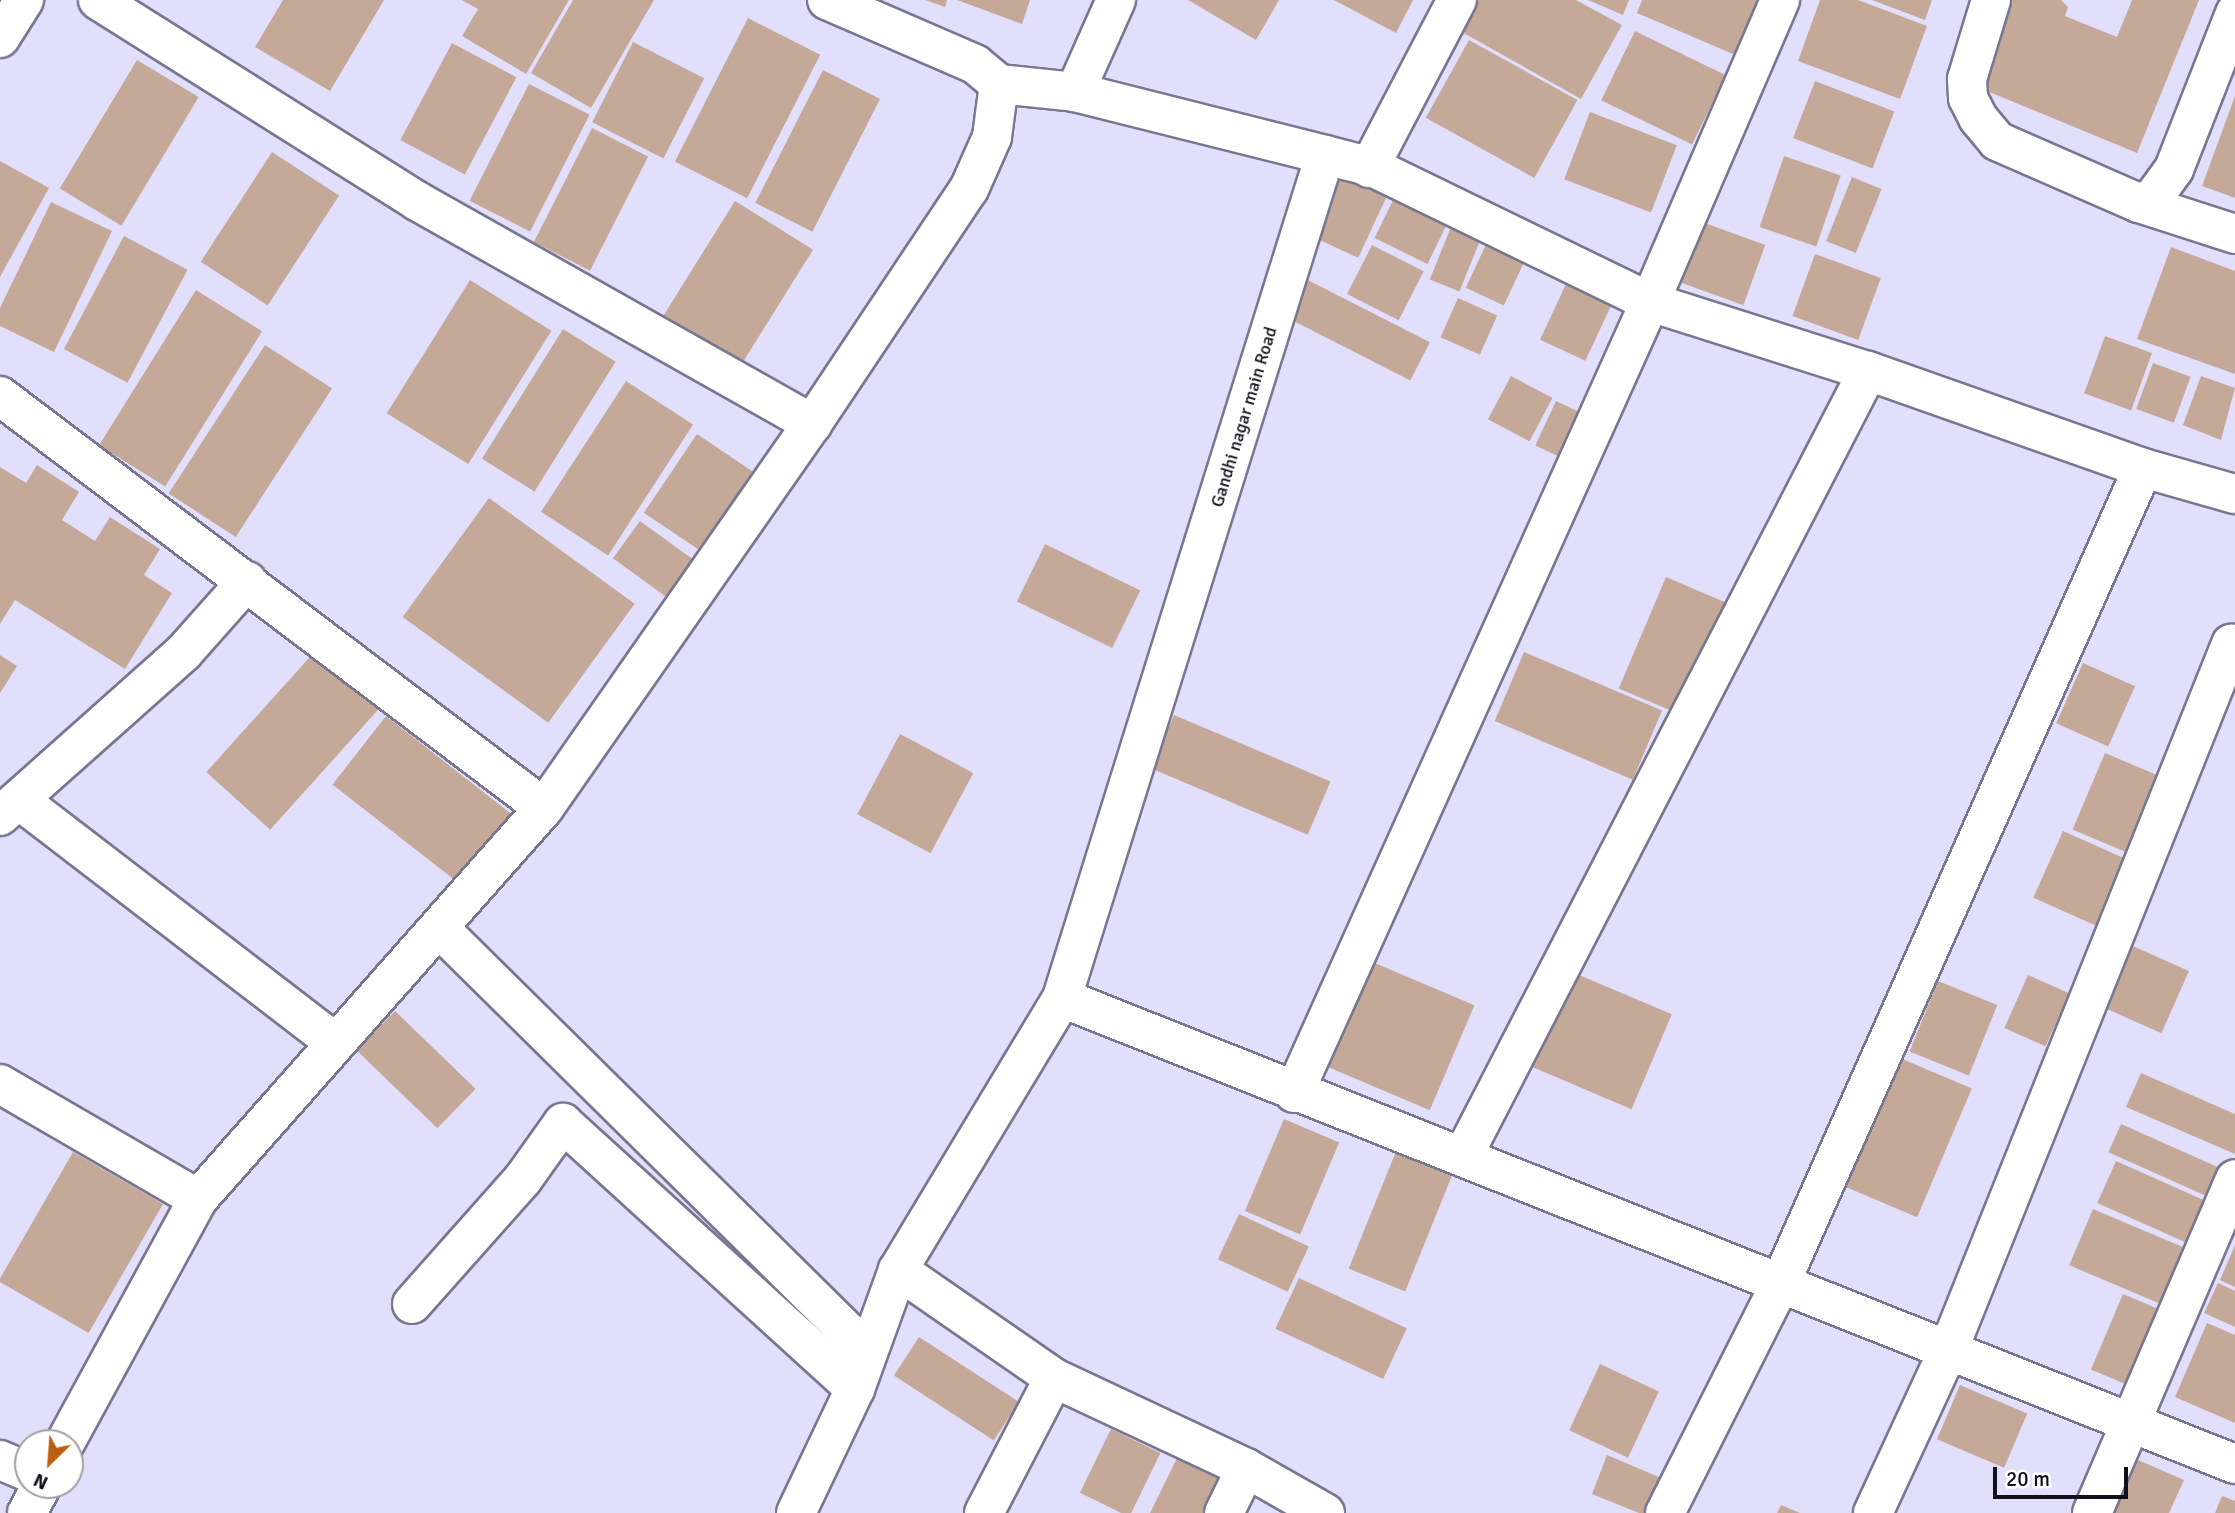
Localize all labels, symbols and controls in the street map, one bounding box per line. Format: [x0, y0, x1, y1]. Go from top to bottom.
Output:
street label: Gandhi nagar main Road [1206, 324, 1282, 510]
north arrow [14, 1429, 84, 1499]
scale bar [1997, 1454, 2132, 1498]
text: 20 m [2006, 1466, 2050, 1492]
text: N [30, 1468, 52, 1495]

